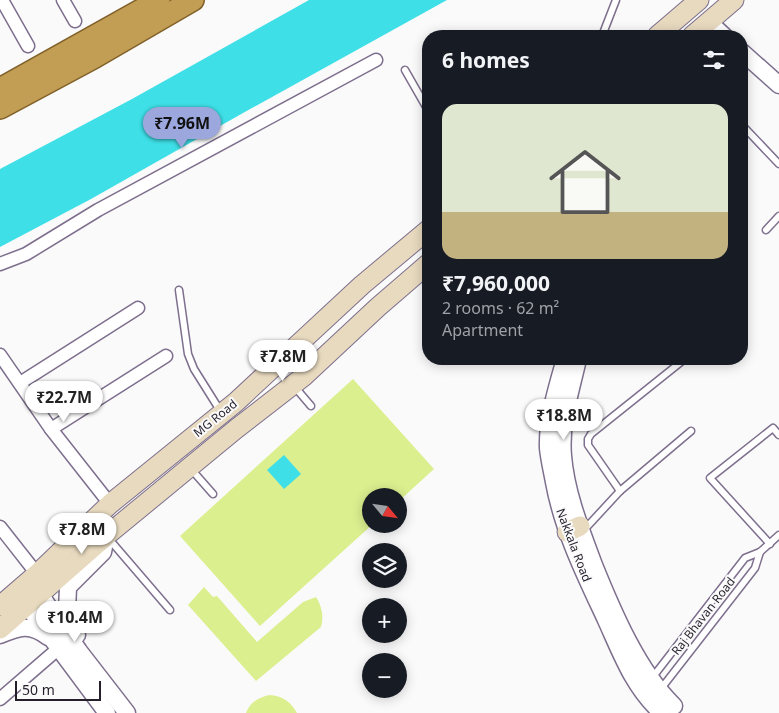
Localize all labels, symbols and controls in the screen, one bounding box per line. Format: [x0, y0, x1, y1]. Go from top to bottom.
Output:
text: 6 homes [442, 46, 530, 74]
icon: filters [700, 46, 728, 74]
pin: ₹7.96M [141, 106, 223, 149]
text: ₹7.96M [154, 112, 210, 134]
icon: home [540, 137, 630, 227]
text: ₹7,960,000 [442, 269, 550, 297]
text: 2 rooms · 62 m² [442, 297, 559, 319]
text: Apartment [442, 319, 523, 341]
pin: ₹7.8M [248, 340, 318, 382]
text: ₹7.8M [259, 345, 307, 367]
pin: ₹22.7M [23, 380, 105, 423]
text: ₹22.7M [36, 386, 92, 408]
street label: MG Road [190, 395, 240, 441]
pin: ₹18.8M [523, 398, 605, 441]
text: ₹18.8M [536, 404, 592, 426]
north arrow [362, 488, 408, 532]
map controls [362, 488, 407, 698]
street label: Nakkala Road [552, 506, 596, 584]
pin: ₹7.8M [47, 512, 117, 555]
text: ₹7.8M [58, 518, 106, 540]
button: layers [362, 543, 407, 588]
street label: Raj Bhavan Road [667, 574, 739, 658]
button: + [362, 598, 407, 643]
pin: ₹10.4M [34, 600, 116, 643]
text: ₹10.4M [47, 606, 103, 628]
button: − [362, 653, 407, 698]
scale bar [15, 678, 101, 701]
text: 50 m [22, 680, 55, 699]

